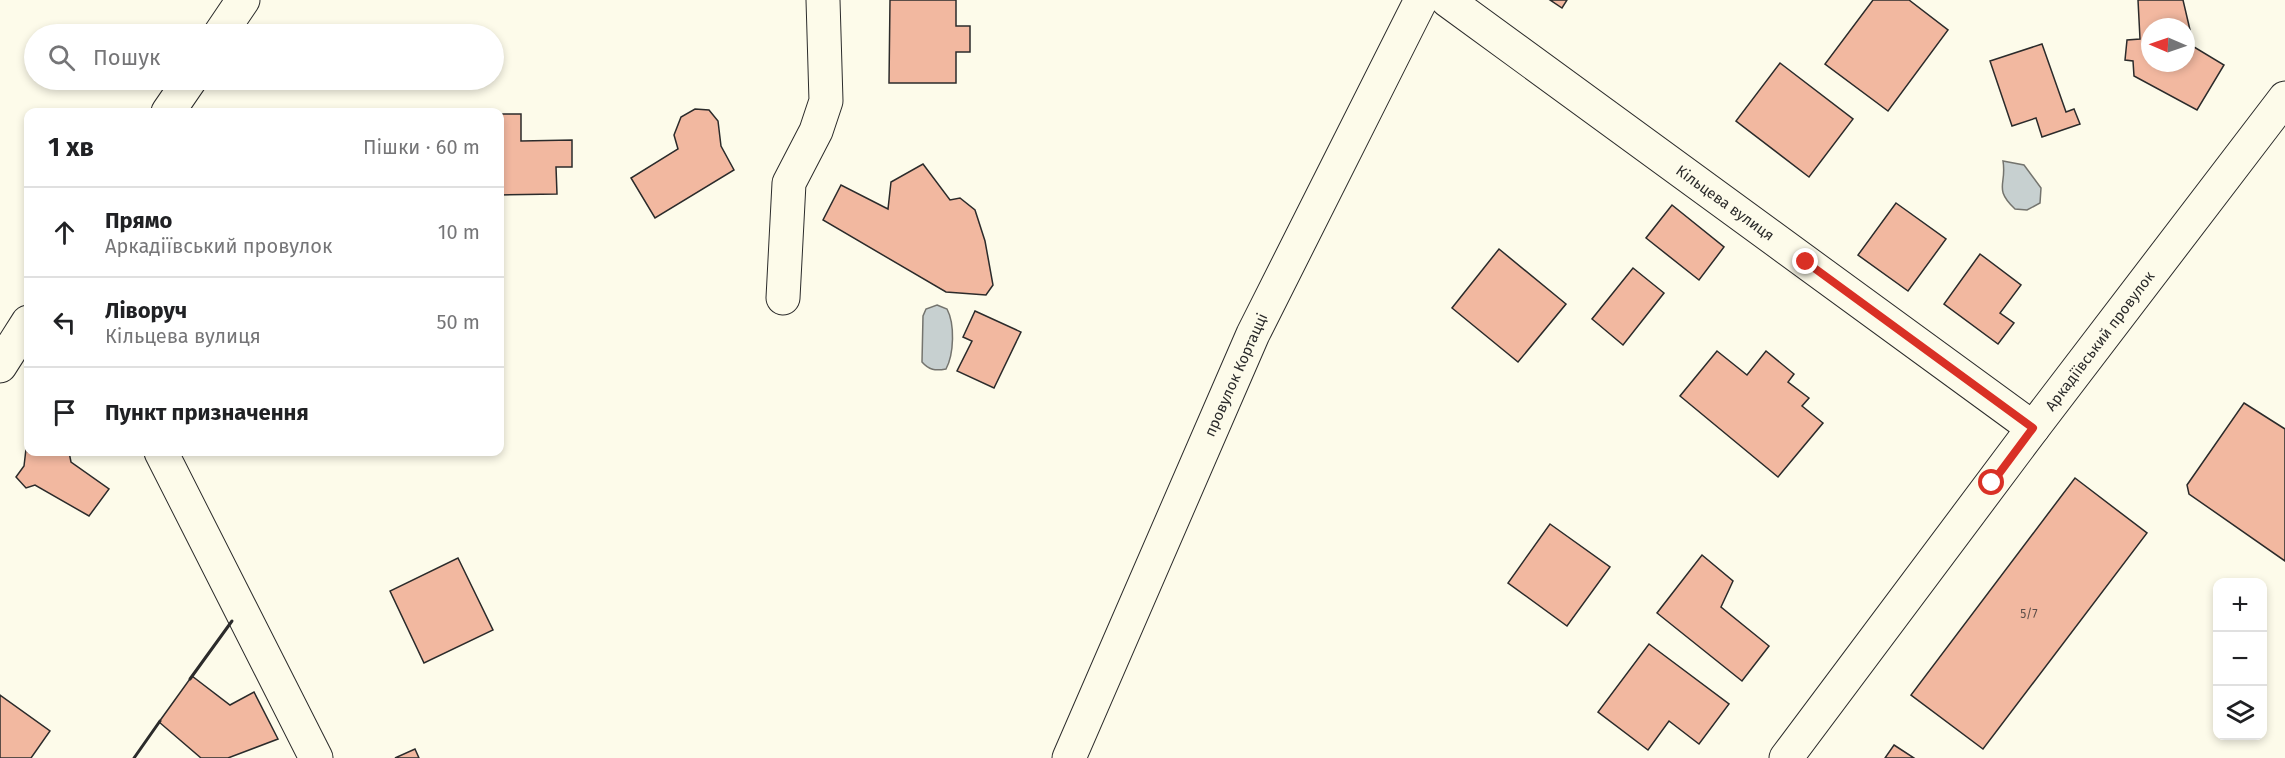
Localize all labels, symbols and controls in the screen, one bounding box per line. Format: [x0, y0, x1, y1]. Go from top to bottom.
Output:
north arrow [2141, 18, 2195, 72]
search box [24, 24, 504, 90]
icon: search [45, 41, 78, 74]
text: Пошук [93, 44, 160, 71]
text: 1 хв [48, 132, 94, 163]
text: Пішки · 60 m [363, 135, 480, 159]
street label: Кільцева вулиця [1672, 161, 1778, 245]
text: Прямо [105, 207, 172, 234]
icon: ahead [48, 216, 81, 249]
text: 10 m [438, 220, 480, 244]
text: Аркадіївський провулок [105, 234, 332, 258]
route end [1792, 248, 1818, 274]
street label: Аркадіївський провулок [2042, 267, 2159, 415]
text: Ліворуч [105, 297, 187, 324]
icon: left [48, 306, 81, 339]
text: 50 m [436, 310, 480, 334]
street label: провулок Кортацці [1201, 311, 1271, 439]
text: Кільцева вулиця [105, 324, 261, 348]
icon: arrive [48, 396, 81, 429]
text: Пункт призначення [105, 399, 309, 426]
route start [1978, 469, 2004, 495]
map controls [2213, 578, 2267, 740]
button: + [2213, 578, 2267, 632]
house number: 5/7 [2020, 607, 2038, 621]
button: − [2213, 632, 2267, 686]
button: layers [2213, 686, 2267, 740]

